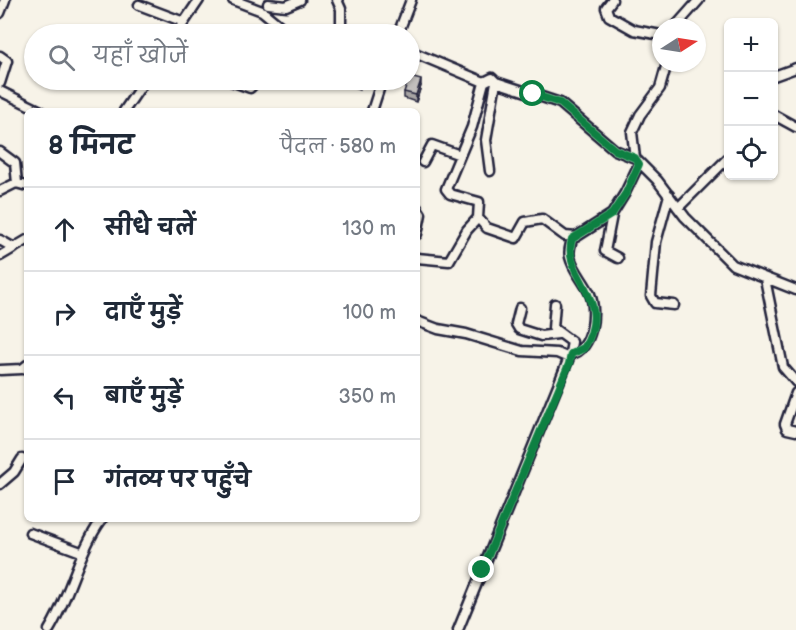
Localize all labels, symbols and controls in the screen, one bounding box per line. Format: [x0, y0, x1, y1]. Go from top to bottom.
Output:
north arrow [652, 18, 706, 72]
map controls [724, 18, 778, 180]
button: + [724, 18, 778, 72]
search box [24, 24, 420, 90]
icon: search [45, 41, 78, 74]
text: यहाँ खोजें [93, 43, 188, 70]
button: − [724, 72, 778, 126]
route start [519, 80, 545, 106]
button: locate [724, 126, 778, 180]
text: 8 मिनट [48, 131, 134, 162]
text: पैदल · 580 m [280, 135, 396, 159]
icon: ahead [48, 213, 81, 246]
text: सीधे चलें [105, 215, 195, 242]
text: 130 m [342, 217, 396, 241]
icon: right [48, 297, 81, 330]
text: दाएँ मुड़ें [105, 299, 182, 326]
text: 100 m [343, 301, 396, 325]
icon: left [48, 381, 81, 414]
text: बाएँ मुड़ें [105, 383, 183, 410]
text: 350 m [339, 385, 396, 409]
icon: arrive [48, 465, 81, 498]
text: गंतव्य पर पहुँचे [105, 467, 251, 494]
route end [468, 556, 494, 582]

